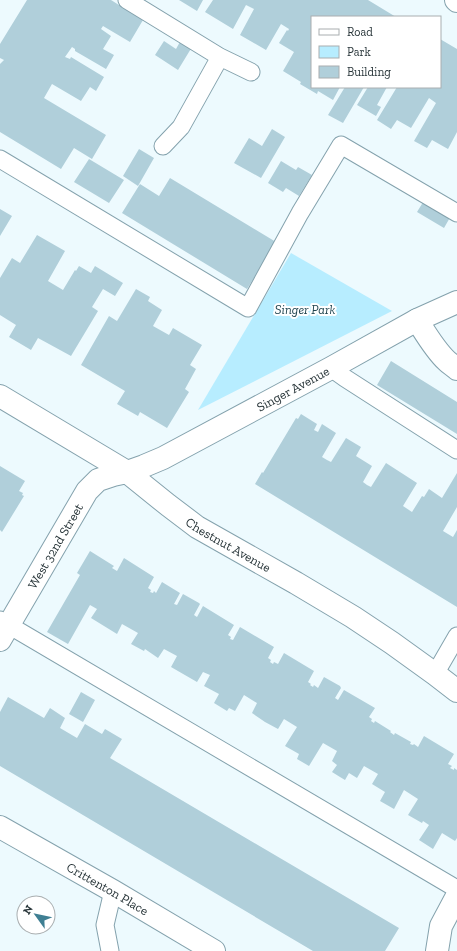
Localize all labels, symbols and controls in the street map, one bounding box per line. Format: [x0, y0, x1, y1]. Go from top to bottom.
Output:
legend [311, 16, 441, 88]
text: Road [347, 25, 373, 39]
text: Park [347, 45, 372, 59]
text: Building [347, 65, 391, 79]
park label: Singer Park [275, 302, 335, 317]
street label: Singer Avenue [254, 363, 332, 415]
street label: West 32nd Street [25, 501, 86, 591]
street label: Chestnut Avenue [183, 514, 273, 575]
street label: Crittenton Place [64, 859, 151, 918]
north arrow [16, 895, 56, 935]
text: N [20, 902, 36, 917]

